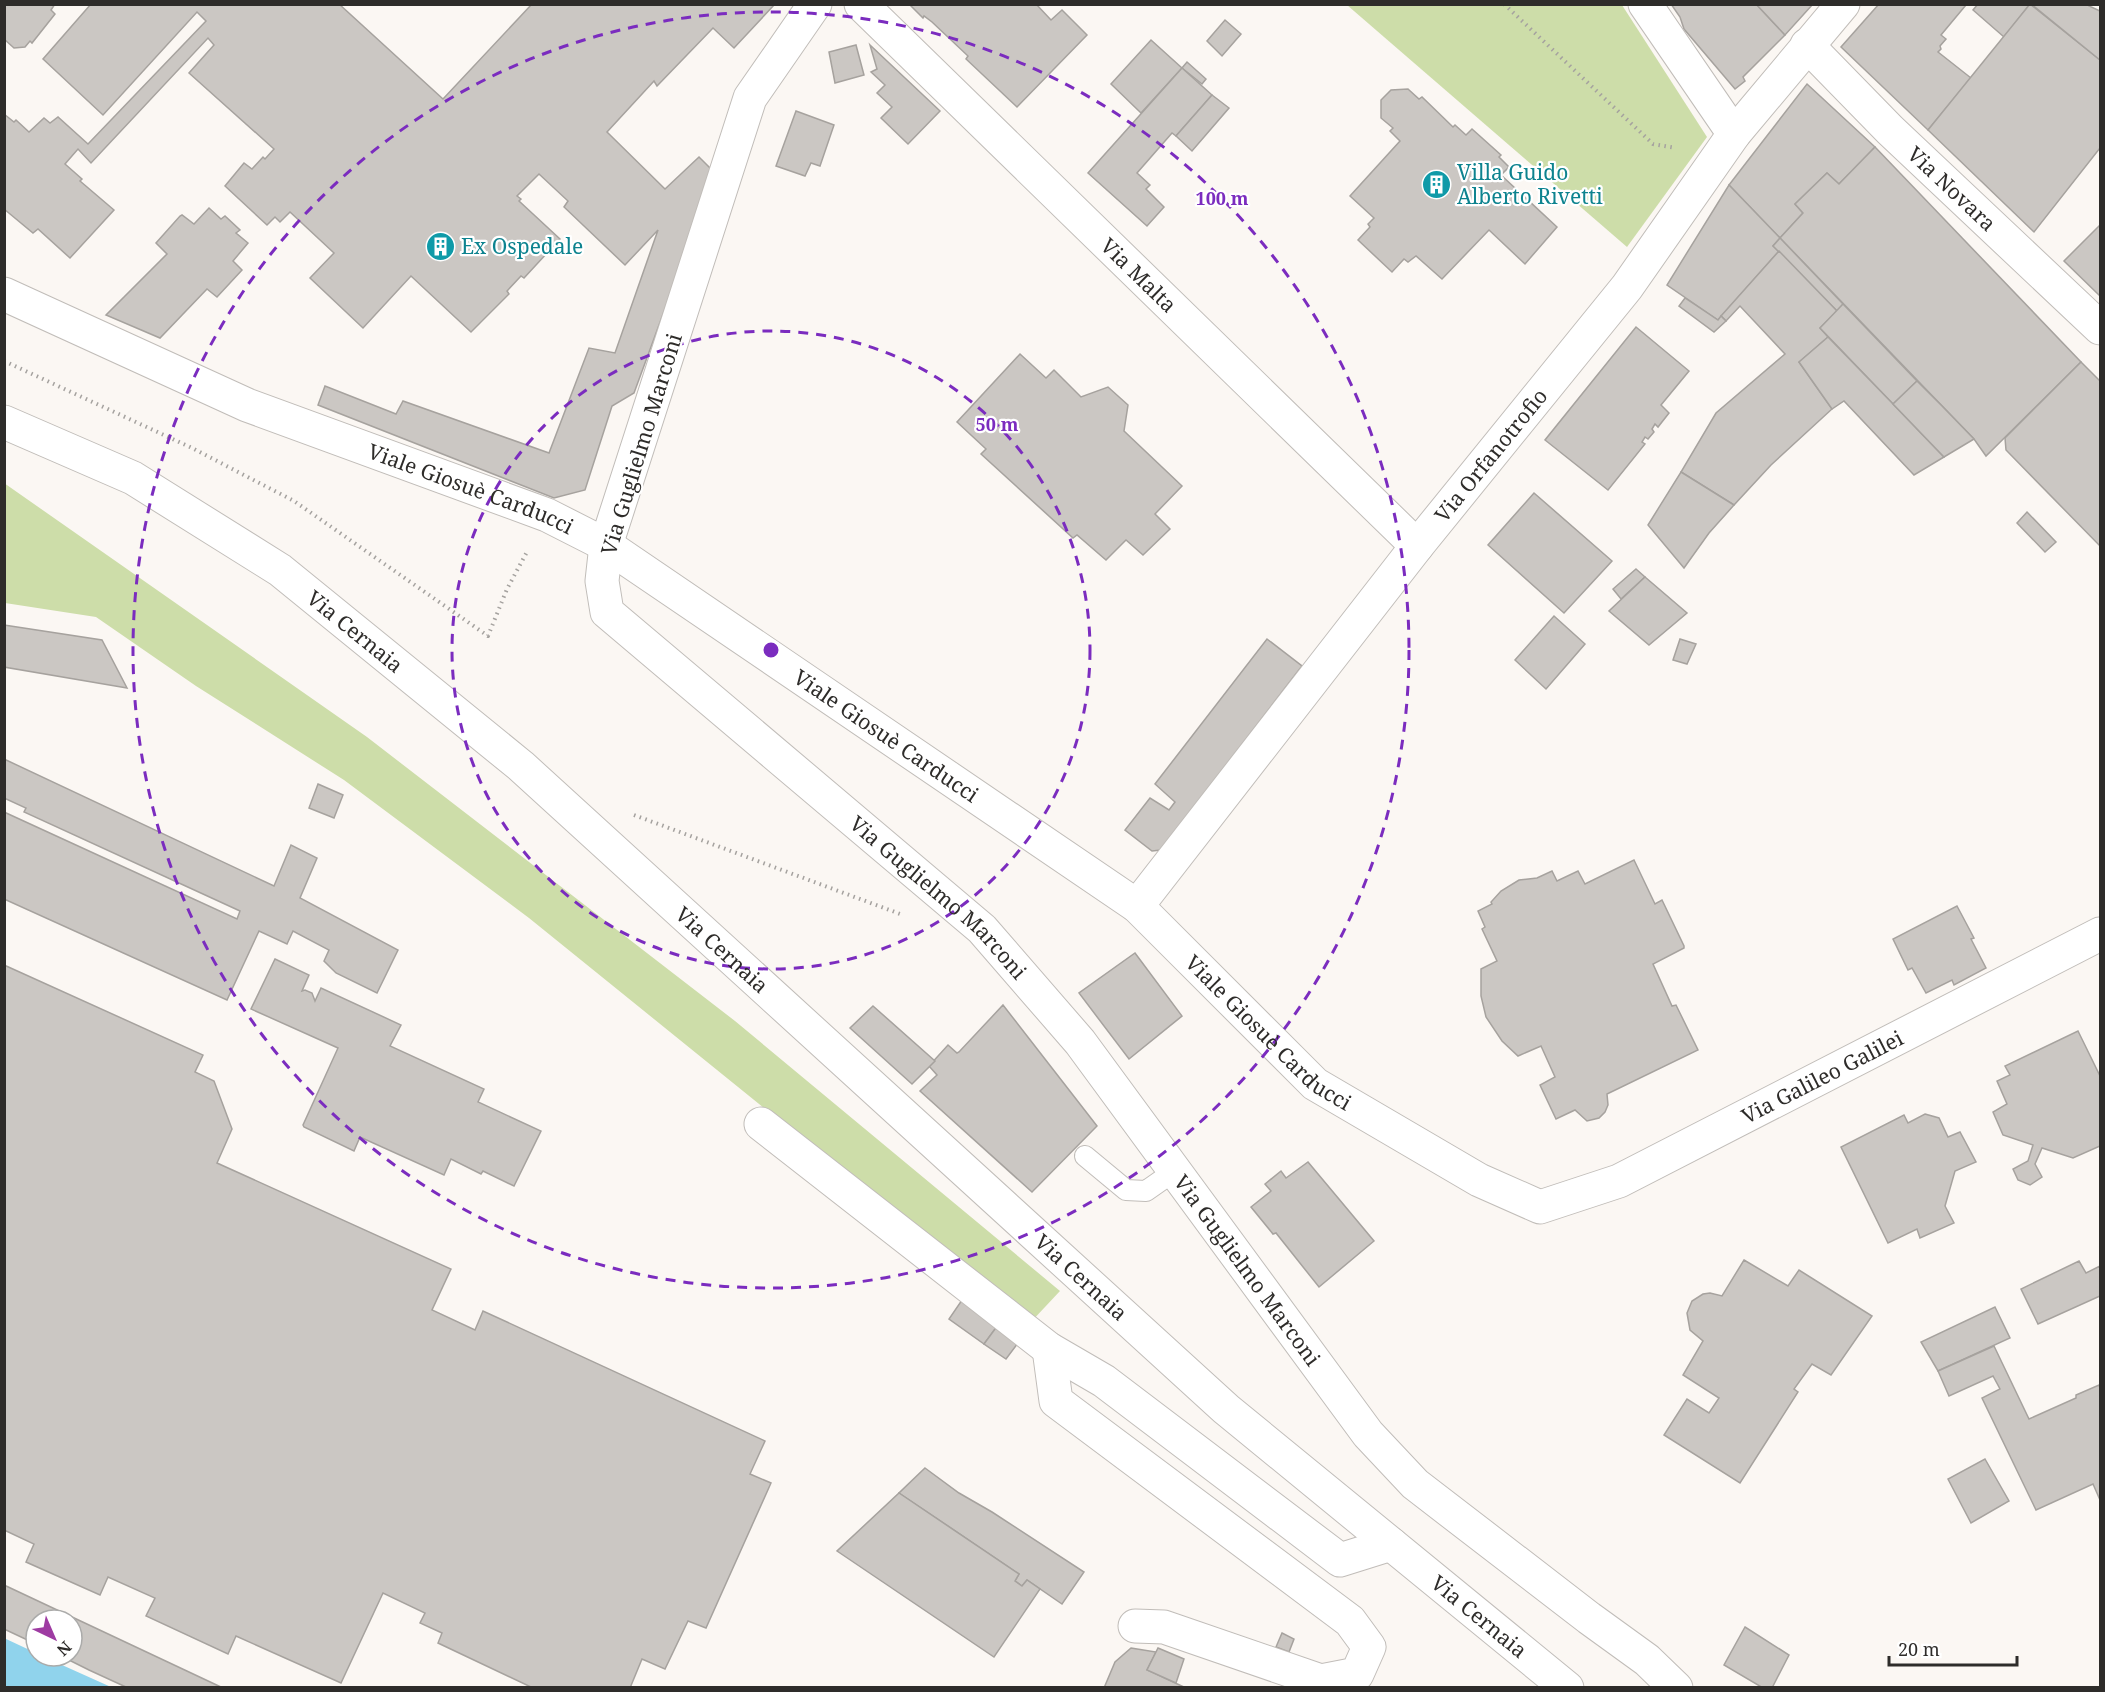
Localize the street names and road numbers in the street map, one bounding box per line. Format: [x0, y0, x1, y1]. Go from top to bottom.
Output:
street label: Via Novara [1902, 140, 2002, 237]
street label: Via Malta [1095, 231, 1183, 318]
street label: Via Guglielmo Marconi [594, 330, 688, 558]
street label: Via Orfanotrofio [1428, 382, 1553, 528]
street label: Viale Giosuè Carducci [364, 437, 579, 540]
street label: Via Cernaia [301, 584, 409, 679]
street label: Viale Giosuè Carducci [788, 663, 984, 809]
street label: Via Guglielmo Marconi [844, 809, 1033, 985]
street label: Via Cernaia [670, 900, 775, 999]
street label: Viale Giosuè Carducci [1179, 948, 1357, 1116]
street label: Via Galileo Galilei [1736, 1023, 1908, 1130]
street label: Via Guglielmo Marconi [1168, 1169, 1327, 1371]
street label: Via Cernaia [1029, 1228, 1134, 1327]
street label: Via Cernaia [1425, 1569, 1533, 1664]

